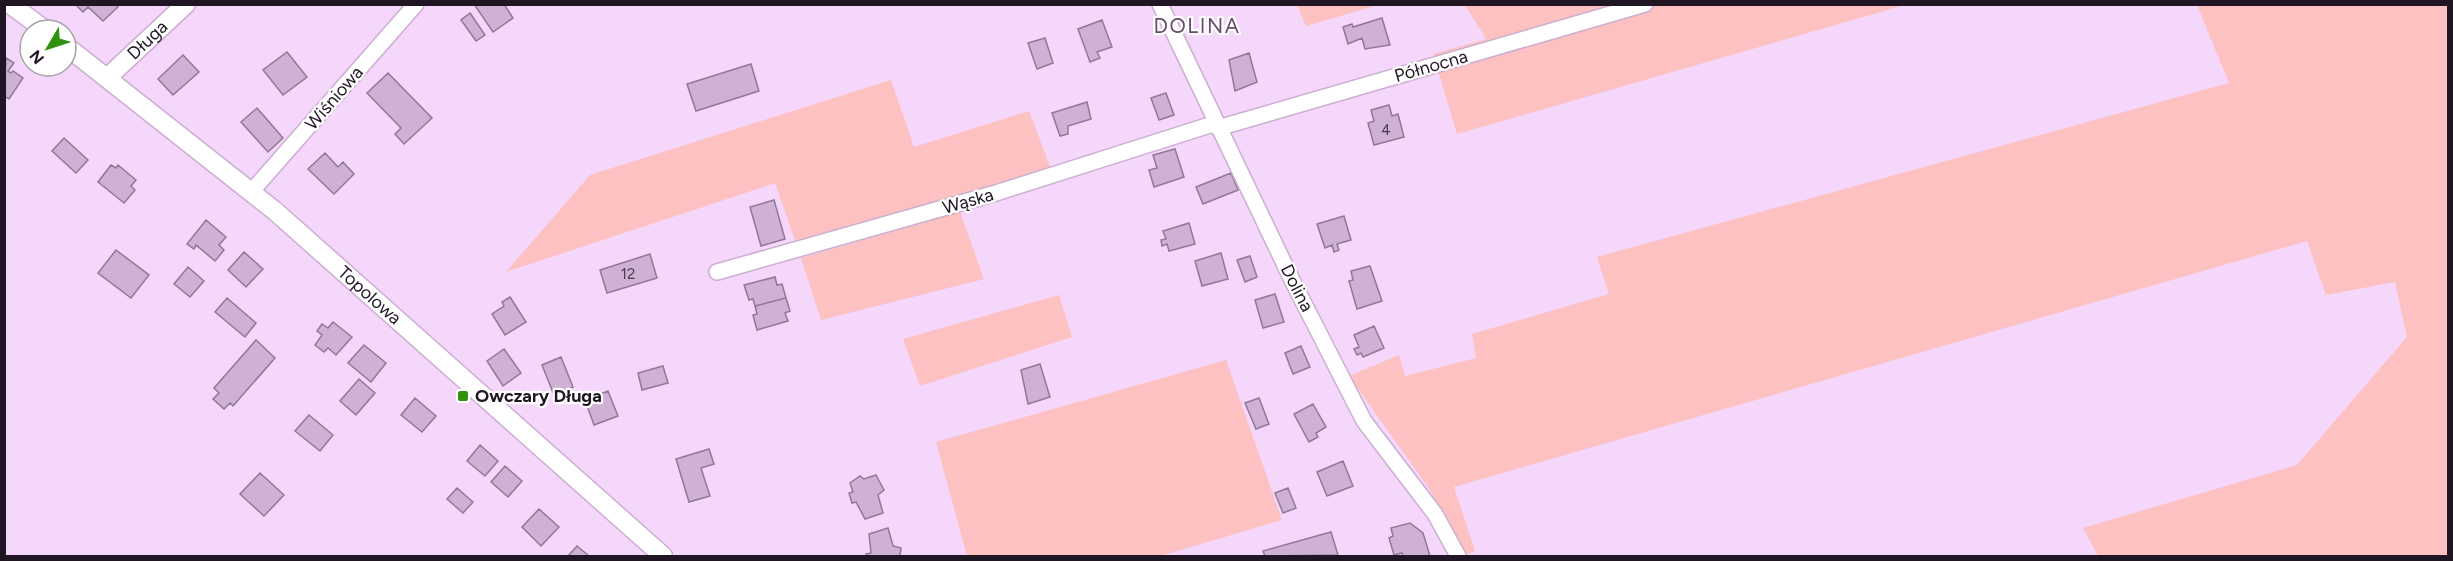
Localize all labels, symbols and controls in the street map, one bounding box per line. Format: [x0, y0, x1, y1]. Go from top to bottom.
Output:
district label: DOLINA [1154, 13, 1240, 38]
street label: Długa [123, 16, 172, 64]
north arrow [18, 18, 78, 78]
street label: Północna [1392, 45, 1470, 87]
text: N [25, 46, 48, 68]
street label: Wiśniowa [300, 62, 368, 134]
house number: 4 [1381, 121, 1391, 139]
street label: Wąska [940, 183, 996, 219]
street label: Topolowa [333, 261, 406, 329]
street label: Dolina [1276, 261, 1318, 315]
house number: 12 [621, 265, 635, 283]
place label: Owczary Długa [475, 385, 602, 407]
marker: Owczary Długa [456, 389, 470, 403]

